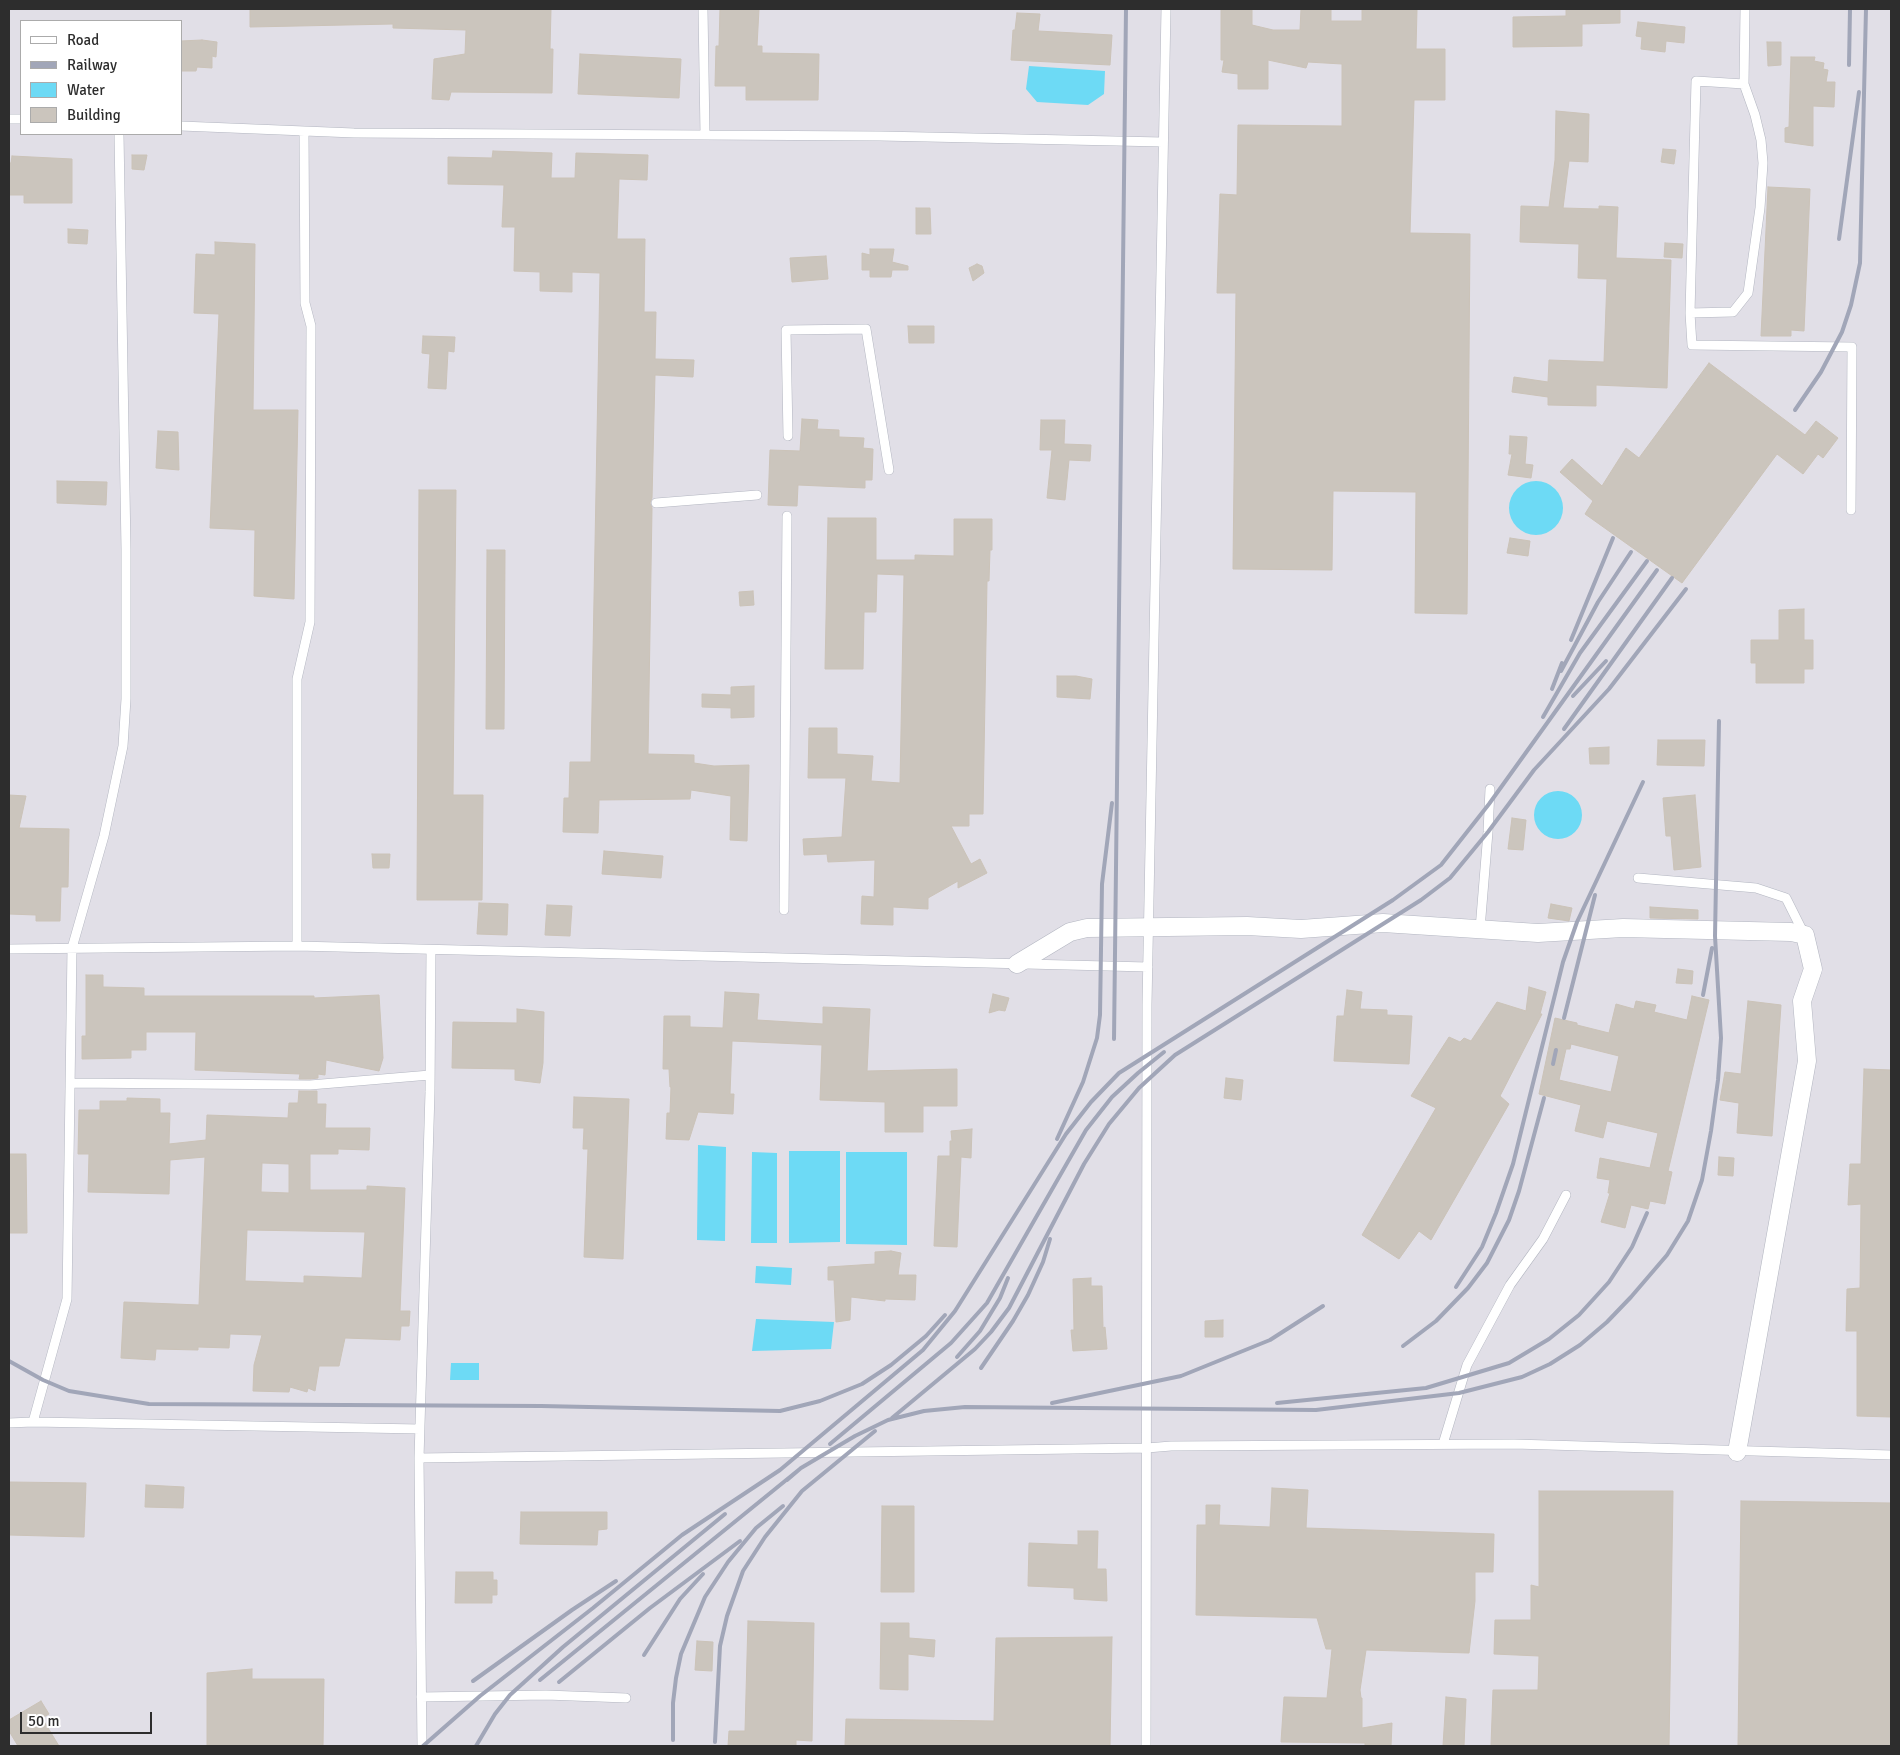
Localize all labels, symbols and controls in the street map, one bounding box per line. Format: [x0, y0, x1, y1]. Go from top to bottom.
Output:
legend [20, 20, 182, 135]
text: Road [67, 31, 99, 49]
text: Railway [67, 56, 117, 74]
text: Water [67, 81, 105, 99]
text: Building [67, 106, 121, 124]
scale bar [22, 1702, 155, 1734]
text: 50 m [28, 1712, 59, 1730]

